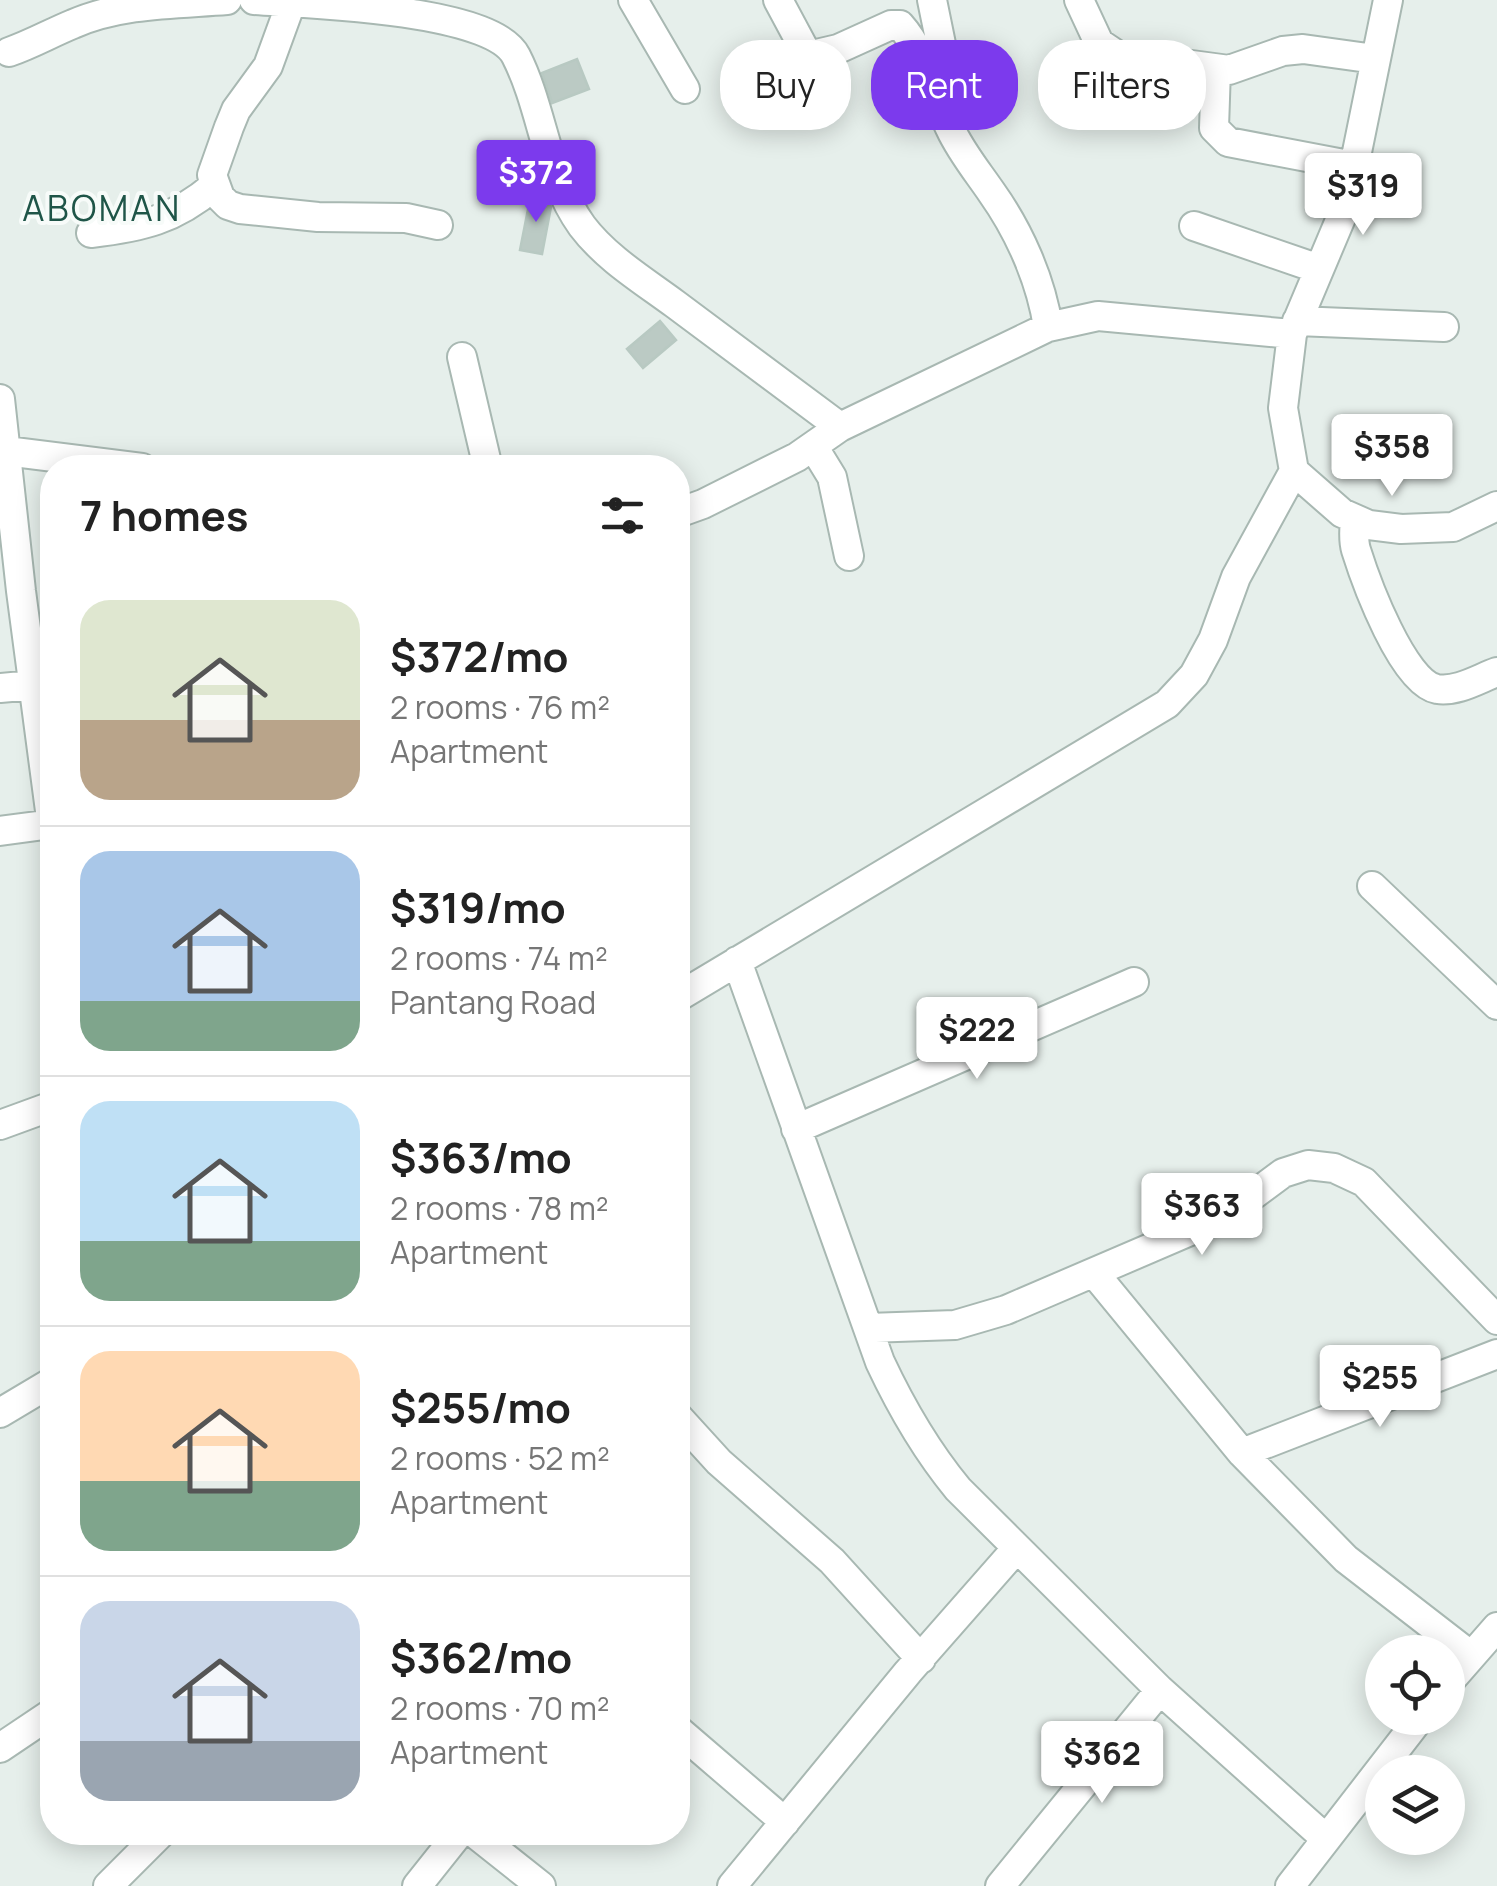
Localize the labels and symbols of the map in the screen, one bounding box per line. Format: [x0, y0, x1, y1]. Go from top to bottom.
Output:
pin: $372 [477, 140, 595, 225]
pin: $319 [1304, 153, 1422, 238]
district label: ABOMAN [22, 184, 182, 232]
pin: $358 [1333, 414, 1451, 499]
pin: $222 [918, 997, 1036, 1082]
pin: $363 [1143, 1173, 1261, 1258]
pin: $255 [1321, 1345, 1439, 1430]
pin: $362 [1043, 1721, 1161, 1806]

